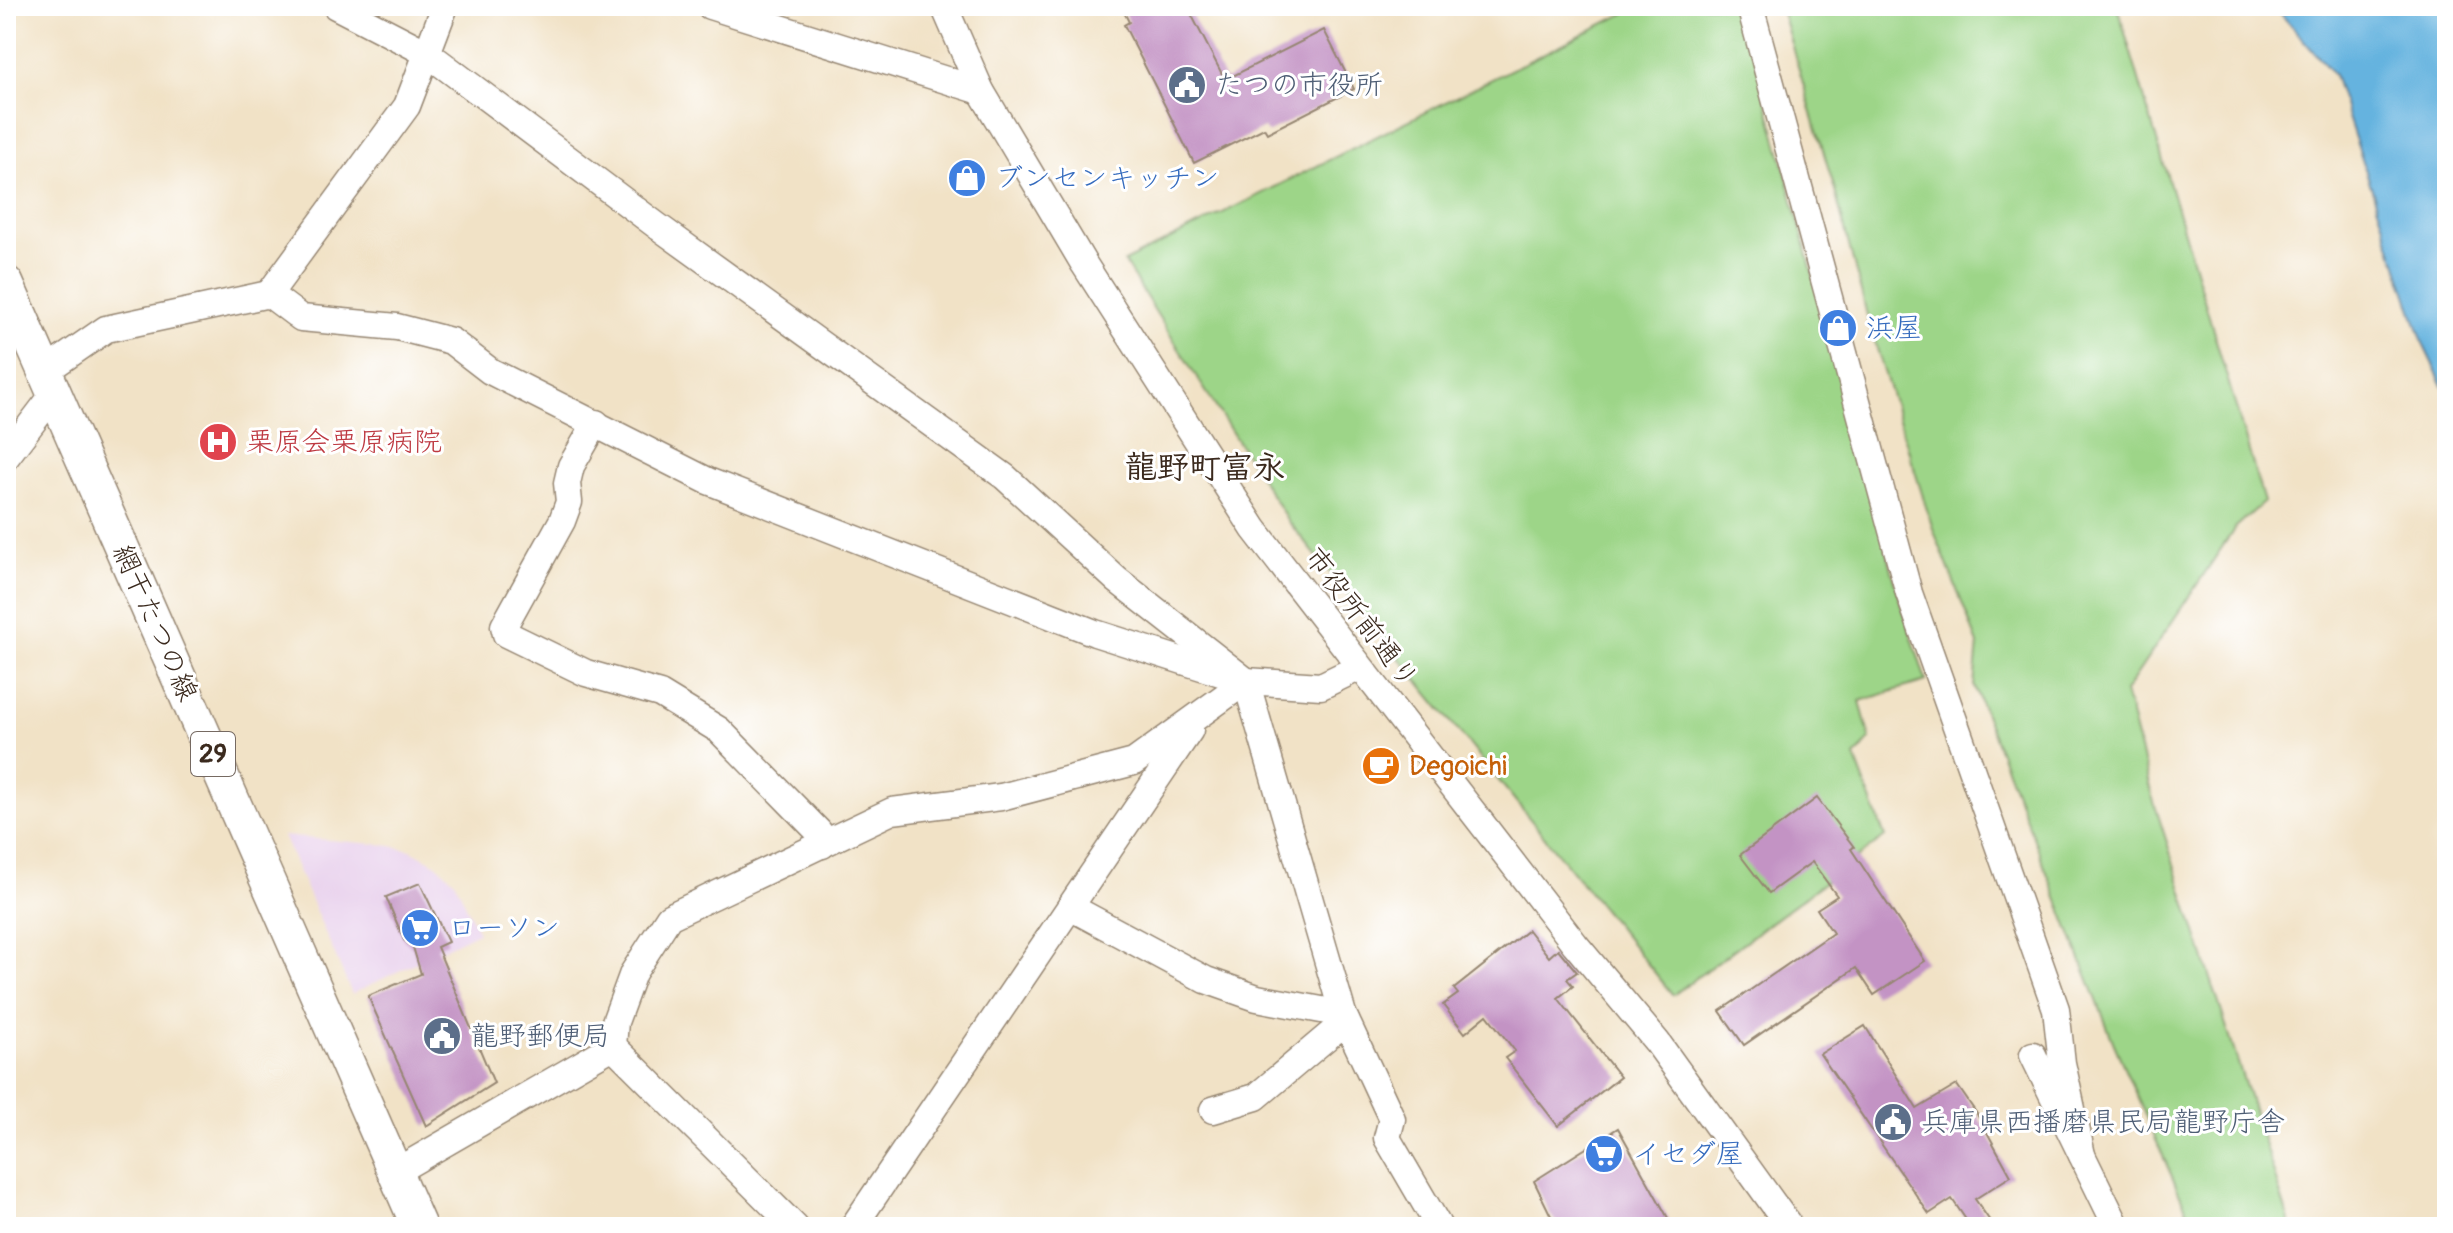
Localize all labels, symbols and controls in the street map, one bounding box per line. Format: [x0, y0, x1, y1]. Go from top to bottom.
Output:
public building icon: たつの市役所 [1166, 64, 1208, 106]
place label: たつの市役所 [1215, 68, 1383, 103]
shop icon: ブンセンキッチン [946, 157, 988, 199]
place label: ブンセンキッチン [995, 161, 1220, 196]
shop icon: 浜屋 [1817, 307, 1859, 349]
place label: 浜屋 [1866, 311, 1922, 346]
hospital icon: 栗原会栗原病院 [197, 421, 239, 463]
place label: 栗原会栗原病院 [246, 425, 442, 460]
district label: 龍野町富永 [1125, 448, 1285, 488]
street label: 網干たつの線 [105, 539, 205, 707]
street label: 市役所前通り [1296, 540, 1426, 696]
road number: 29 [191, 732, 235, 776]
cafe icon: Degoichi [1360, 745, 1402, 787]
place label: Degoichi [1409, 749, 1507, 784]
supermarket icon: ローソン [399, 907, 441, 949]
place label: ローソン [448, 911, 560, 946]
public building icon: 龍野郵便局 [421, 1015, 463, 1057]
place label: 龍野郵便局 [470, 1019, 610, 1054]
public building icon: 兵庫県西播磨県民局龍野庁舎 [1872, 1101, 1914, 1143]
place label: 兵庫県西播磨県民局龍野庁舎 [1921, 1105, 2285, 1140]
supermarket icon: イセダ屋 [1583, 1133, 1625, 1175]
place label: イセダ屋 [1632, 1137, 1744, 1172]

